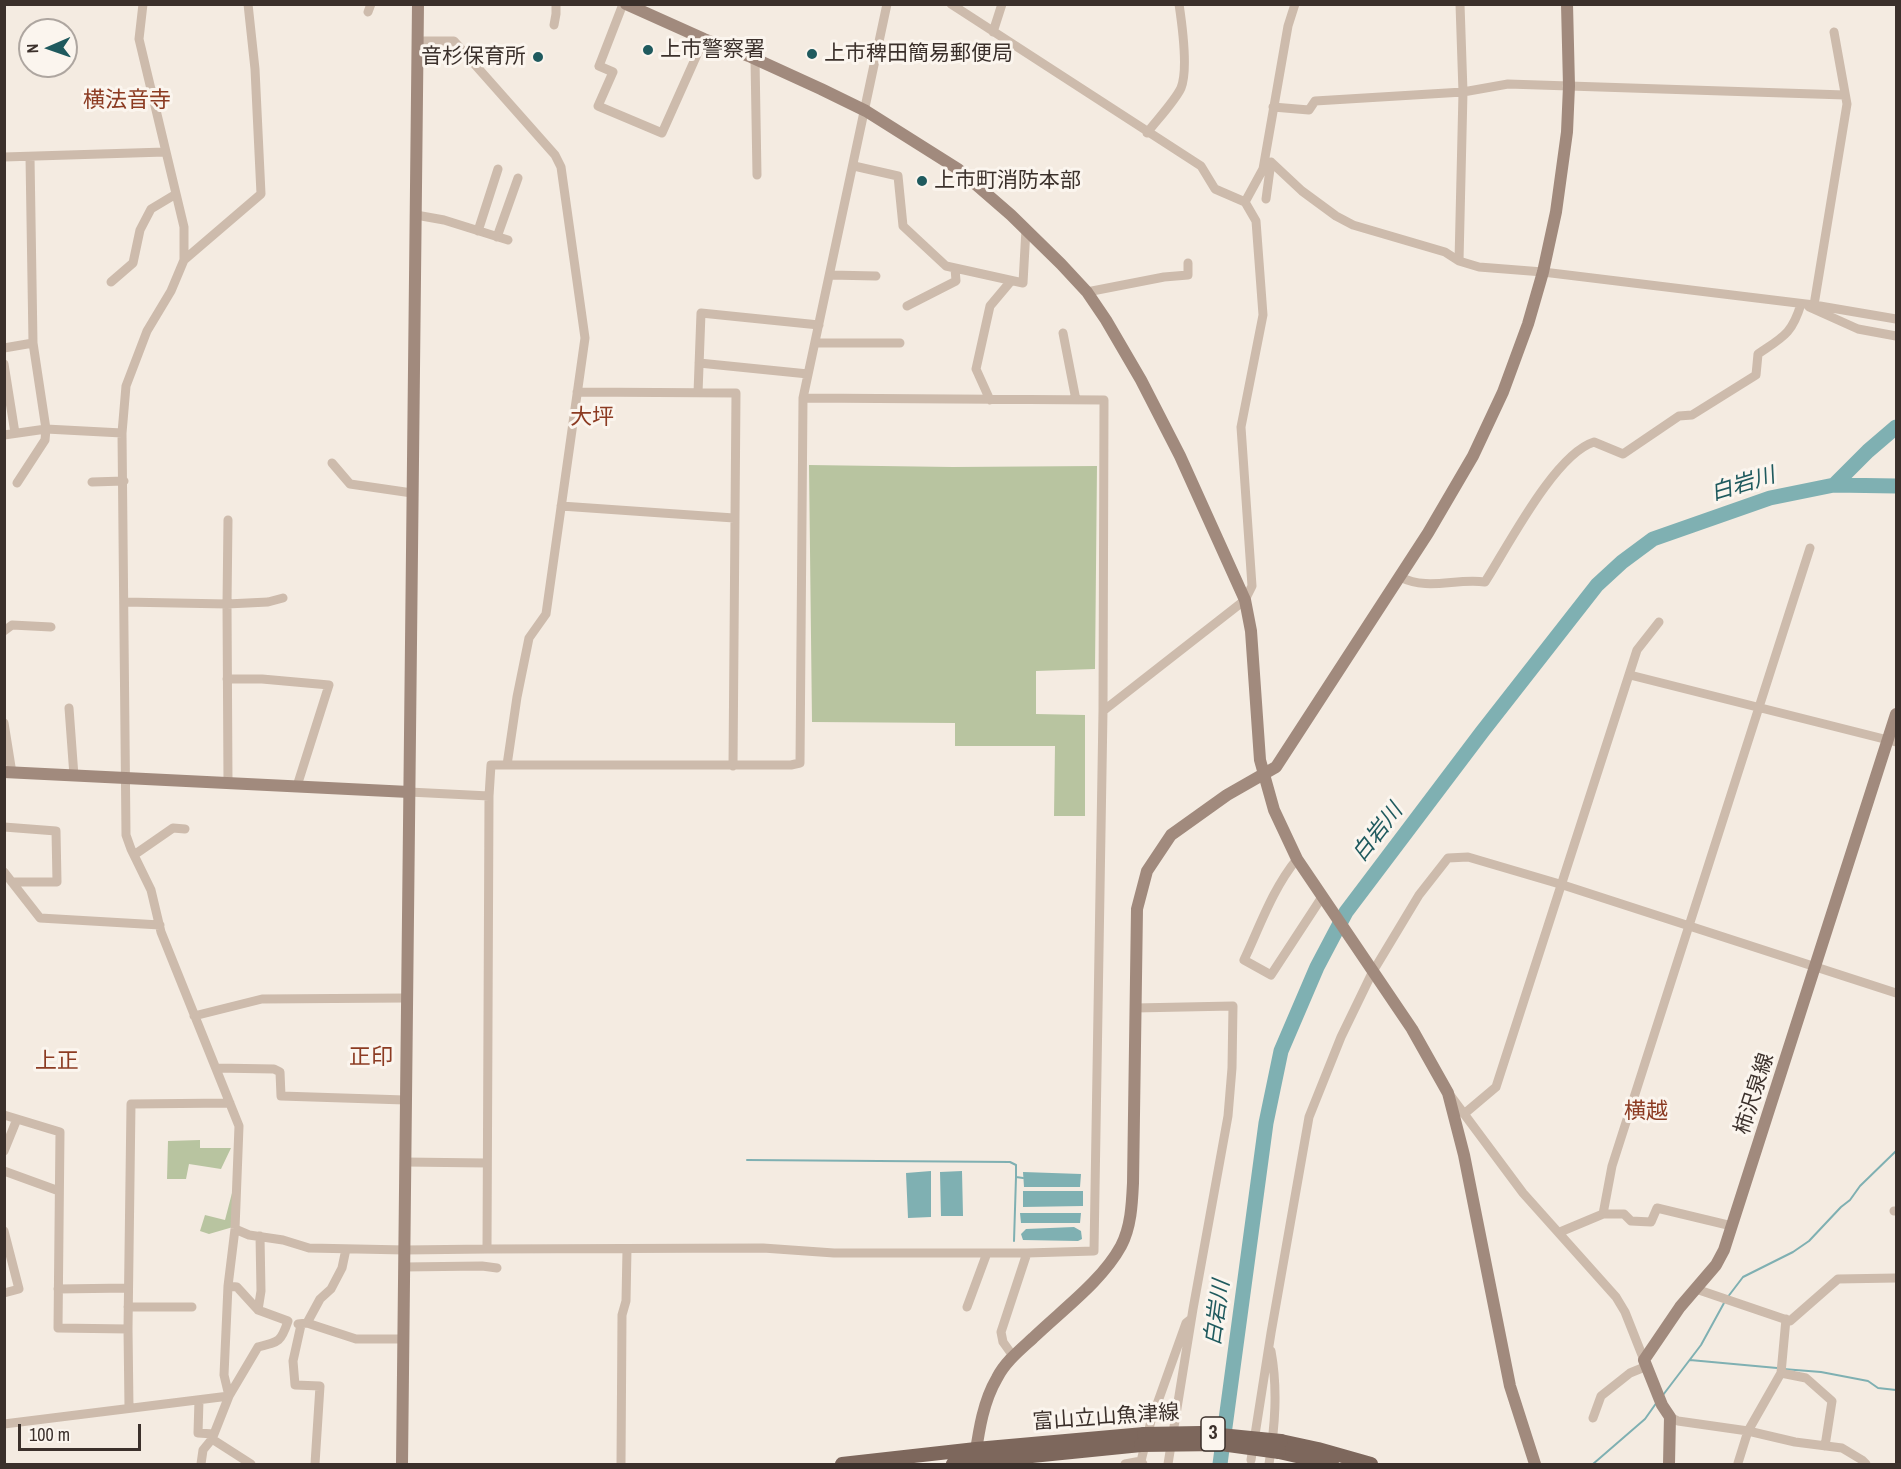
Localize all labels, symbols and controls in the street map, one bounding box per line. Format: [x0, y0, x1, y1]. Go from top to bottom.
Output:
north arrow [18, 18, 78, 78]
place label: 上市警察署 [660, 37, 765, 63]
place label: 上市稗田簡易郵便局 [824, 41, 1013, 67]
text: N [21, 43, 43, 54]
marker: 上市警察署 [641, 43, 655, 57]
place label: 音杉保育所 [421, 44, 526, 70]
marker: 上市稗田簡易郵便局 [805, 47, 819, 61]
marker: 音杉保育所 [531, 50, 545, 64]
district label: 横法音寺 [83, 88, 171, 114]
place label: 上市町消防本部 [934, 168, 1081, 194]
marker: 上市町消防本部 [915, 174, 929, 188]
district label: 大坪 [570, 405, 614, 431]
water label: 白岩川 [1708, 463, 1778, 507]
water label: 白岩川 [1347, 799, 1409, 867]
district label: 正印 [349, 1045, 393, 1071]
district label: 上正 [35, 1049, 79, 1075]
street label: 柿沢泉線 [1730, 1050, 1780, 1138]
district label: 横越 [1624, 1099, 1668, 1125]
water label: 白岩川 [1200, 1278, 1236, 1348]
street label: 富山立山魚津線 [1032, 1400, 1180, 1436]
scale bar [21, 1412, 144, 1450]
road number: 3 [1201, 1417, 1225, 1451]
text: 100 m [29, 1422, 70, 1447]

